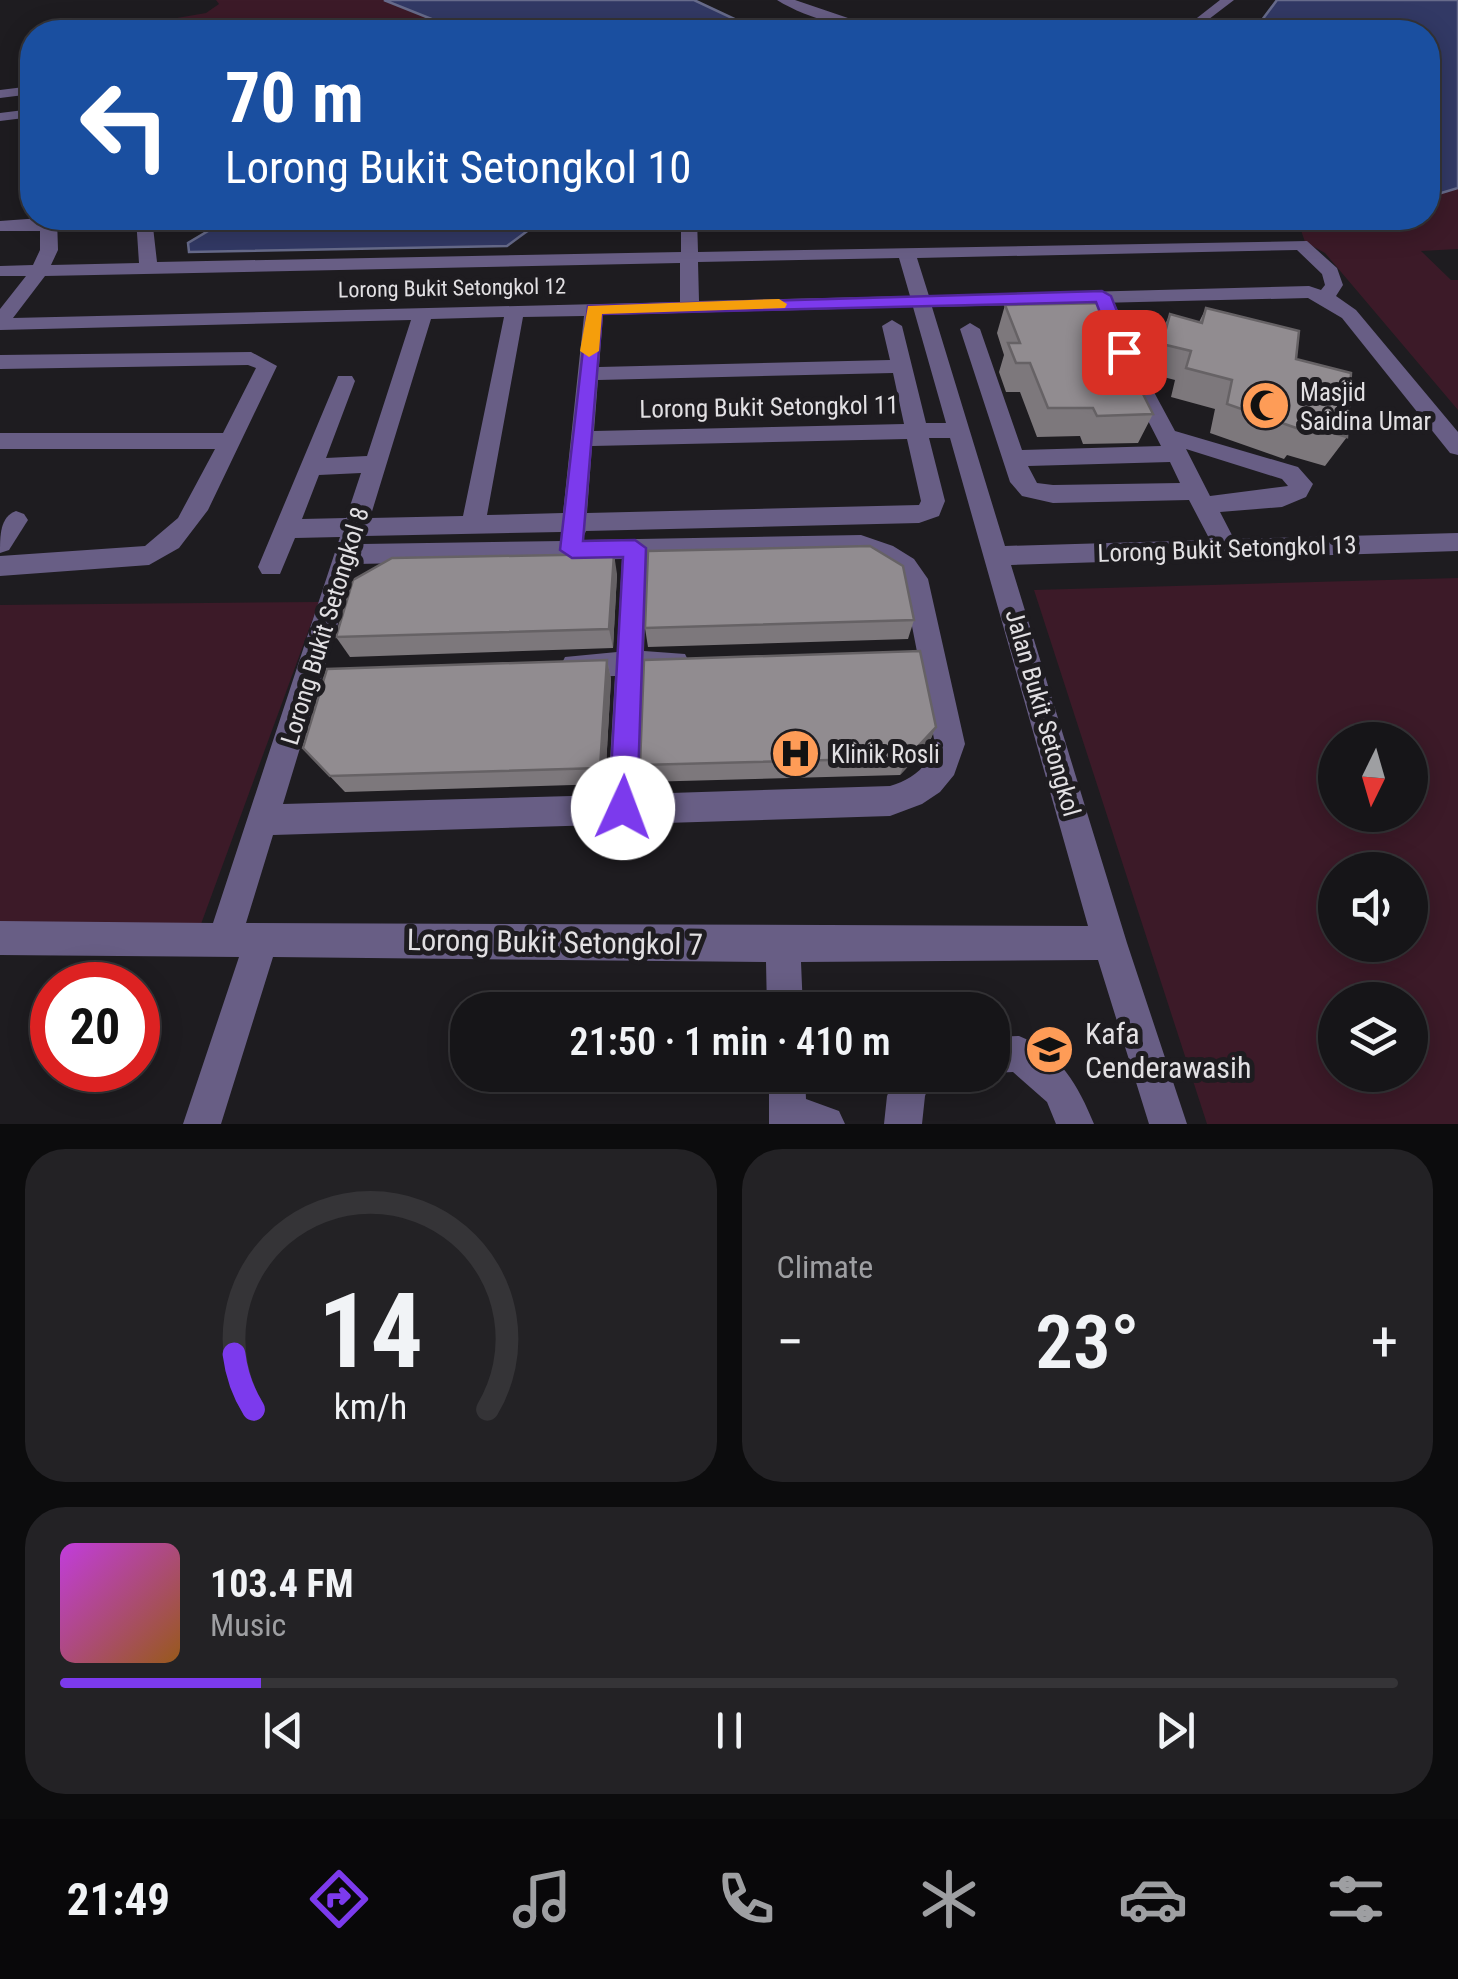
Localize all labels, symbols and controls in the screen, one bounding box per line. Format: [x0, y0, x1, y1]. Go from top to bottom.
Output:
text: 70 m [225, 57, 364, 139]
icon: left [60, 60, 190, 190]
text: Lorong Bukit Setongkol 10 [225, 141, 692, 194]
street label: Lorong Bukit Setongkol 12 [338, 274, 566, 302]
pin [1082, 310, 1167, 395]
icon: arrive [1097, 325, 1152, 380]
place label: Masjid Saidina Umar [1300, 378, 1431, 436]
mosque icon: Masjid Saidina Umar [1239, 380, 1291, 432]
street label: Lorong Bukit Setongkol 11 [639, 390, 899, 424]
street label: Lorong Bukit Setongkol 8 [275, 504, 375, 748]
street label: Lorong Bukit Setongkol 13 [1097, 530, 1357, 568]
street label: Jalan Bukit Setongkol [1000, 606, 1086, 820]
north arrow [1318, 722, 1428, 832]
map controls [1318, 722, 1428, 1092]
hospital icon: Klinik Rosli [770, 728, 822, 780]
place label: Klinik Rosli [831, 740, 940, 769]
position arrow [571, 756, 675, 860]
button: sound [1318, 852, 1428, 962]
street label: Lorong Bukit Setongkol 7 [407, 922, 703, 962]
speed limit sign: 20 [30, 962, 160, 1092]
button: layers [1318, 982, 1428, 1092]
place label: Kafa Cenderawasih [1085, 1016, 1251, 1085]
text: 21:50 · 1 min · 410 m [570, 1020, 890, 1064]
school or university icon: Kafa Cenderawasih [1024, 1024, 1076, 1076]
text: Climate [777, 1248, 873, 1286]
text: 14 [318, 1271, 423, 1392]
text: 23° [1035, 1298, 1140, 1386]
text: − [777, 1310, 804, 1374]
text: + [1371, 1310, 1398, 1374]
text: km/h [334, 1386, 408, 1428]
text: 103.4 FM [210, 1562, 354, 1606]
text: Music [210, 1606, 286, 1644]
icon: previous [256, 1703, 311, 1758]
icon: pause [702, 1703, 757, 1758]
icon: next [1148, 1703, 1203, 1758]
icon: directions [304, 1864, 374, 1934]
icon: music [507, 1864, 577, 1934]
icon: phone [711, 1864, 781, 1934]
icon: climate [914, 1864, 984, 1934]
icon: car [1118, 1864, 1188, 1934]
icon: filters [1321, 1864, 1391, 1934]
text: 21:49 [67, 1873, 170, 1926]

